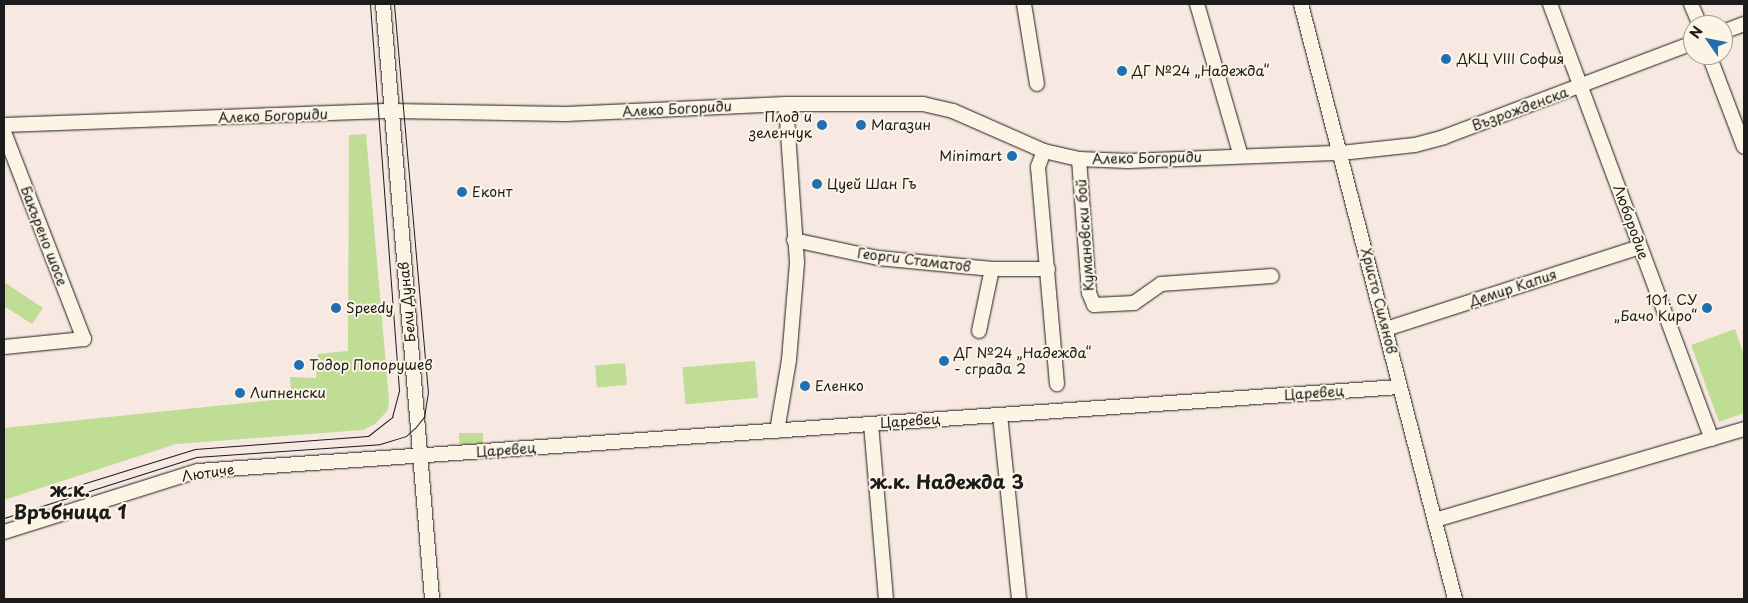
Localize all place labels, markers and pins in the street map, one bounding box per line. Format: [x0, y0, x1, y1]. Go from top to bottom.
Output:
place label: ДКЦ VIII София [1457, 51, 1565, 67]
marker: ДКЦ VIII София [1439, 52, 1453, 66]
place label: ДГ №24 „Надежда“ [1132, 63, 1270, 79]
marker: ДГ №24 „Надежда“ [1116, 65, 1128, 77]
place label: Плод и зеленчук [749, 109, 812, 142]
place label: Магазин [871, 117, 931, 133]
marker: Плод и зеленчук [816, 119, 828, 131]
marker: Магазин [855, 119, 867, 131]
place label: Minimart [939, 148, 1002, 164]
marker: Minimart [1006, 150, 1018, 162]
place label: Цуей Шан Гъ [827, 176, 919, 192]
marker: Цуей Шан Гъ [811, 178, 823, 190]
place label: Еконт [472, 184, 512, 200]
marker: Еконт [456, 186, 468, 198]
place label: 101. СУ „Бачо Киро“ [1614, 292, 1697, 324]
place label: Speedy [346, 300, 393, 316]
marker: Speedy [330, 302, 342, 314]
marker: 101. СУ „Бачо Киро“ [1701, 302, 1713, 314]
place label: ДГ №24 „Надежда“ - сграда 2 [954, 345, 1092, 378]
marker: ДГ №24 „Надежда“ - сграда 2 [938, 355, 950, 367]
place label: Тодор Попорушев [309, 357, 433, 373]
marker: Тодор Попорушев [293, 359, 305, 371]
place label: Еленко [815, 378, 864, 394]
marker: Еленко [799, 380, 811, 392]
place label: Липненски [250, 385, 326, 401]
marker: Липненски [234, 387, 246, 399]

